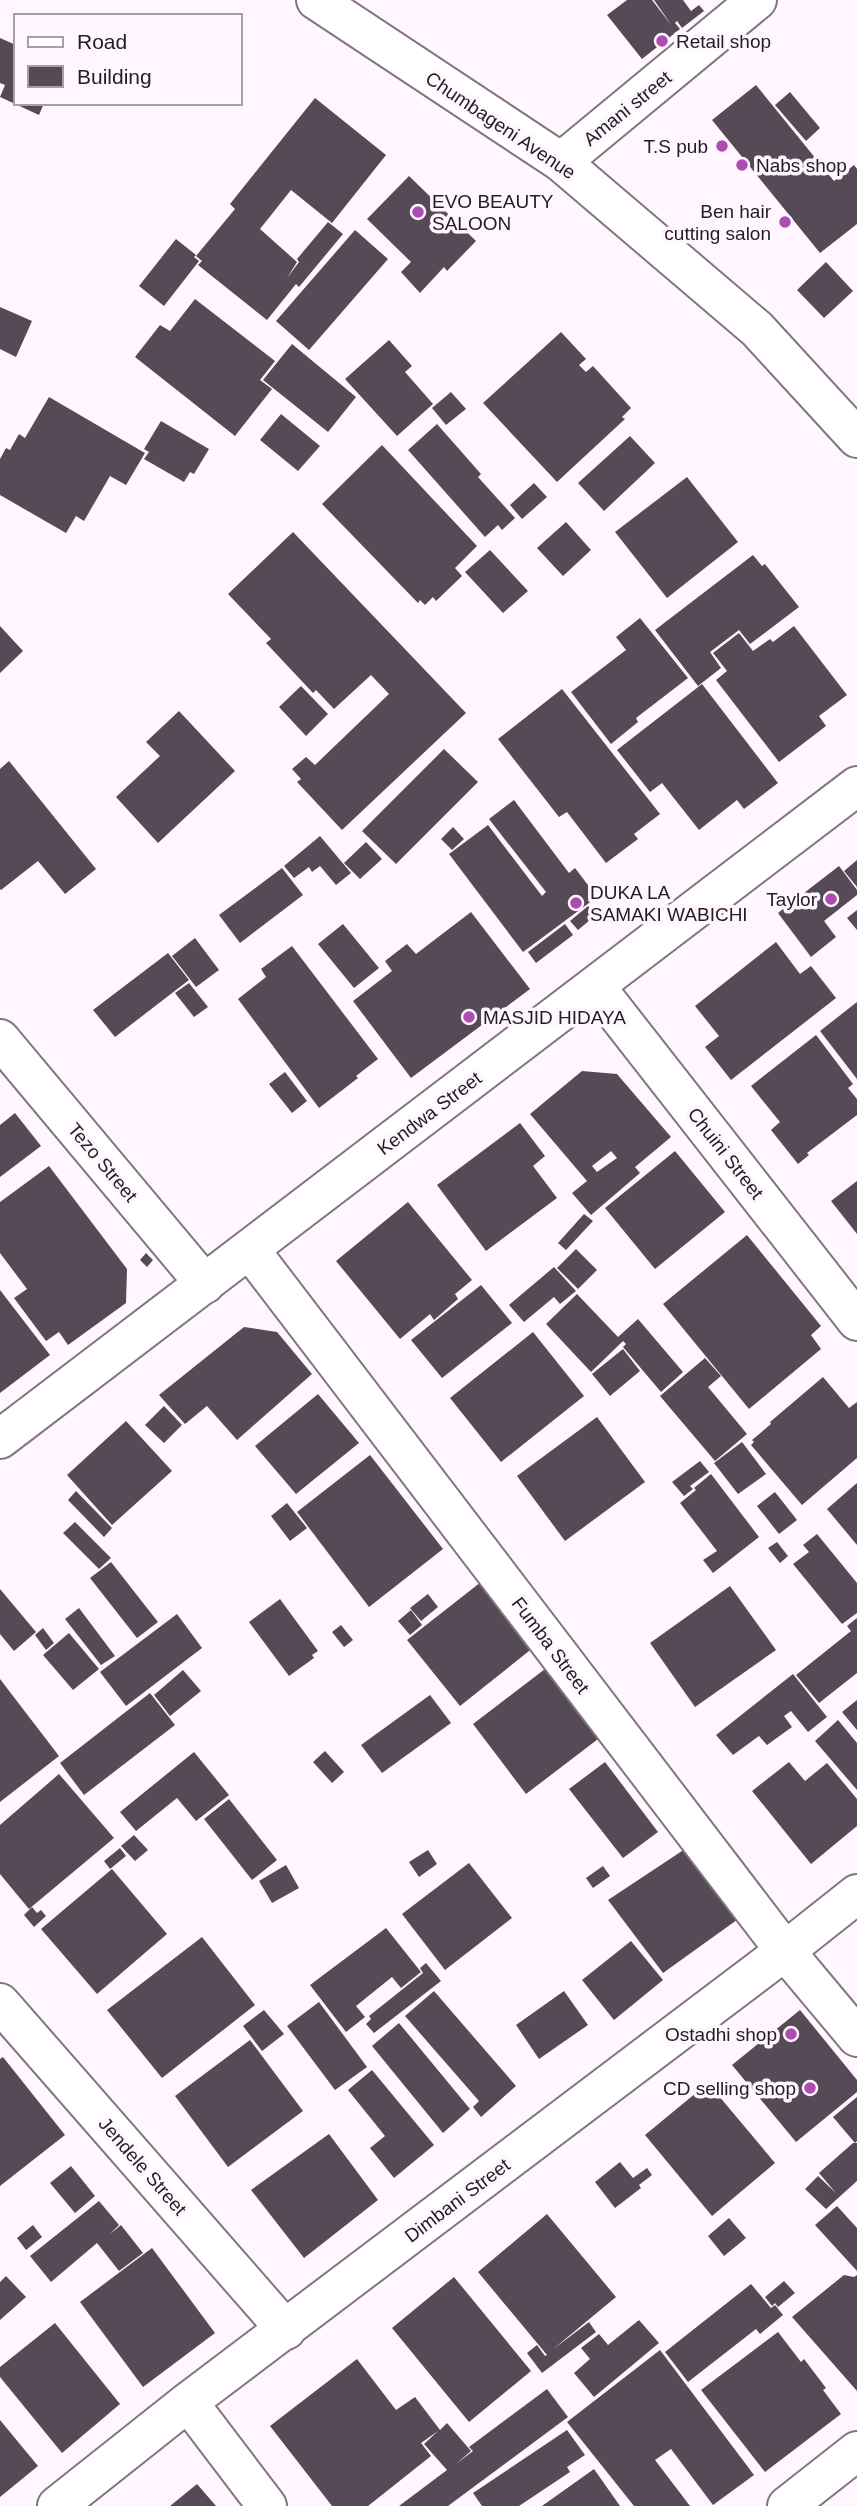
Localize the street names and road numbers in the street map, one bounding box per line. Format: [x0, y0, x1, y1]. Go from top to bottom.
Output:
street label: Amani street [579, 66, 676, 150]
street label: Chumbageni Avenue [422, 67, 580, 183]
street label: Kendwa Street [373, 1067, 486, 1159]
street label: Chuini Street [684, 1104, 768, 1204]
street label: Tezo Street [64, 1119, 142, 1206]
street label: Fumba Street [508, 1593, 594, 1698]
street label: Jendele Street [95, 2113, 191, 2220]
street label: Dimbani Street [401, 2154, 514, 2247]

